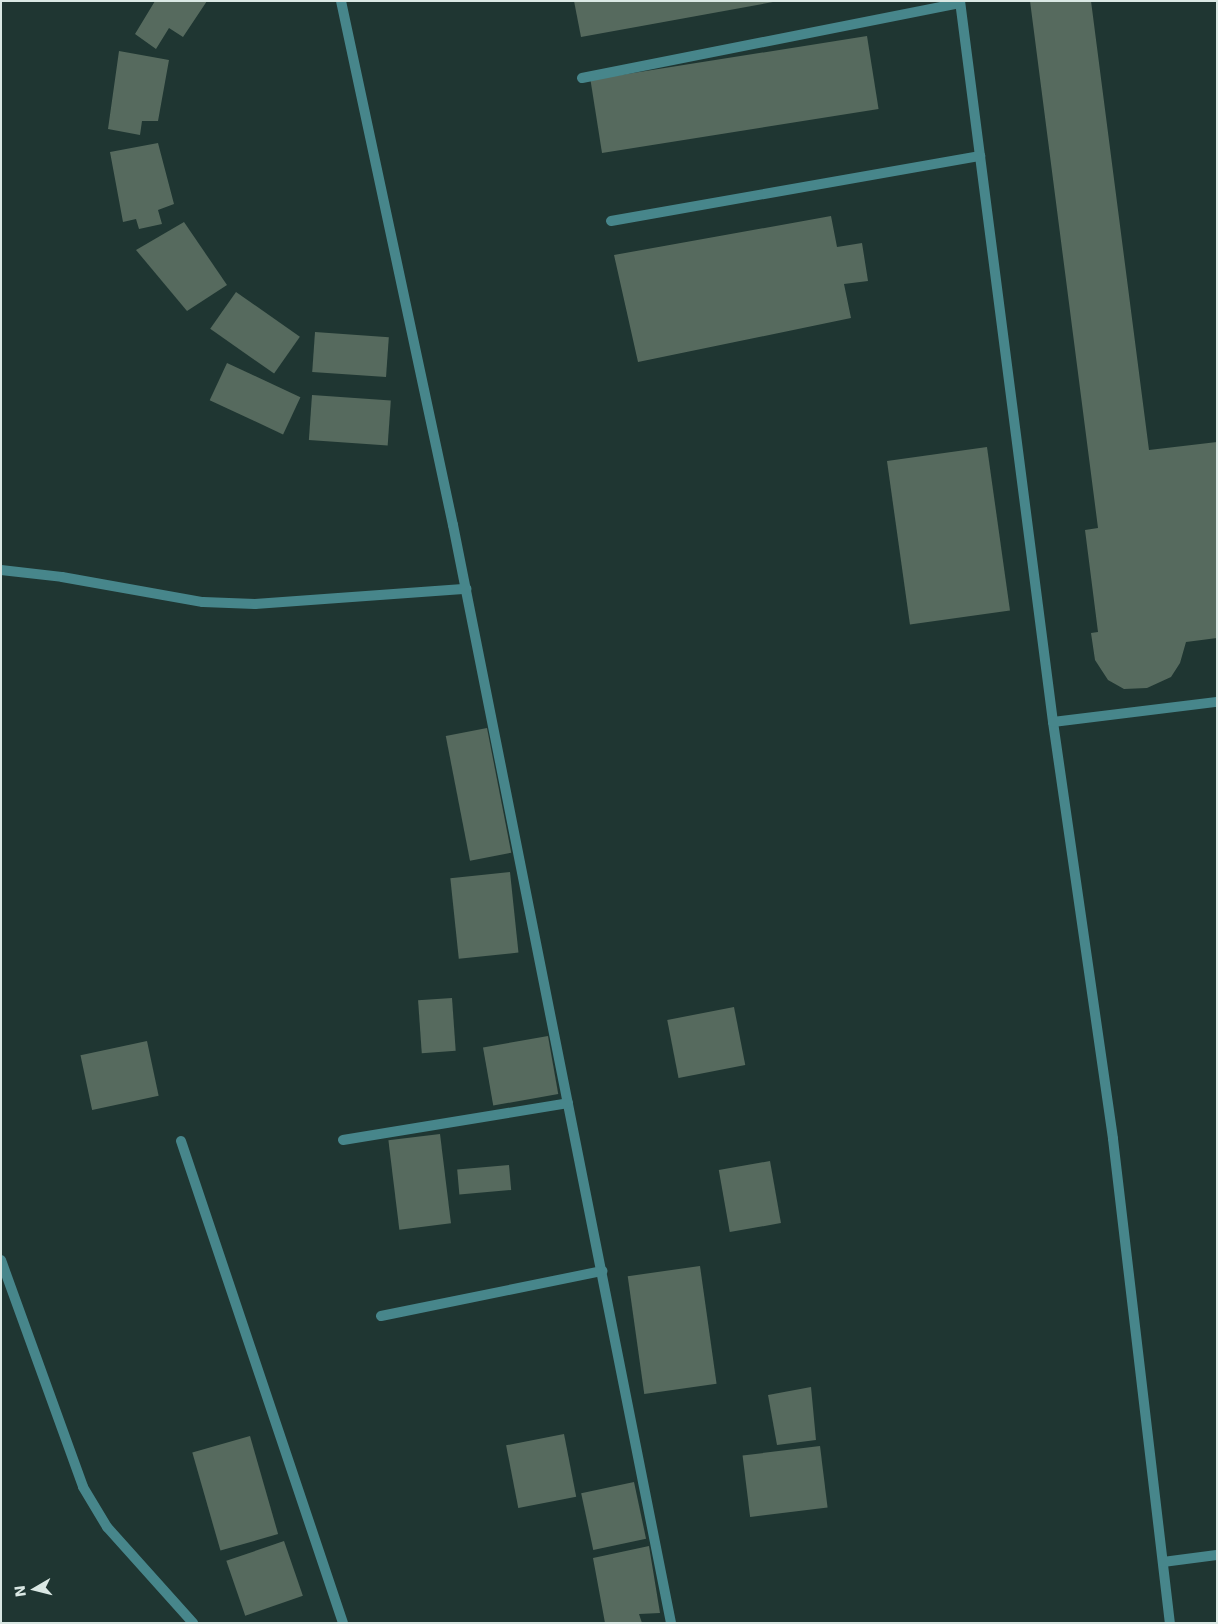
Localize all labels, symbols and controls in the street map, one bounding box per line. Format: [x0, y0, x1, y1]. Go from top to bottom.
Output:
north arrow [10, 1564, 60, 1614]
text: N [11, 1584, 29, 1598]

